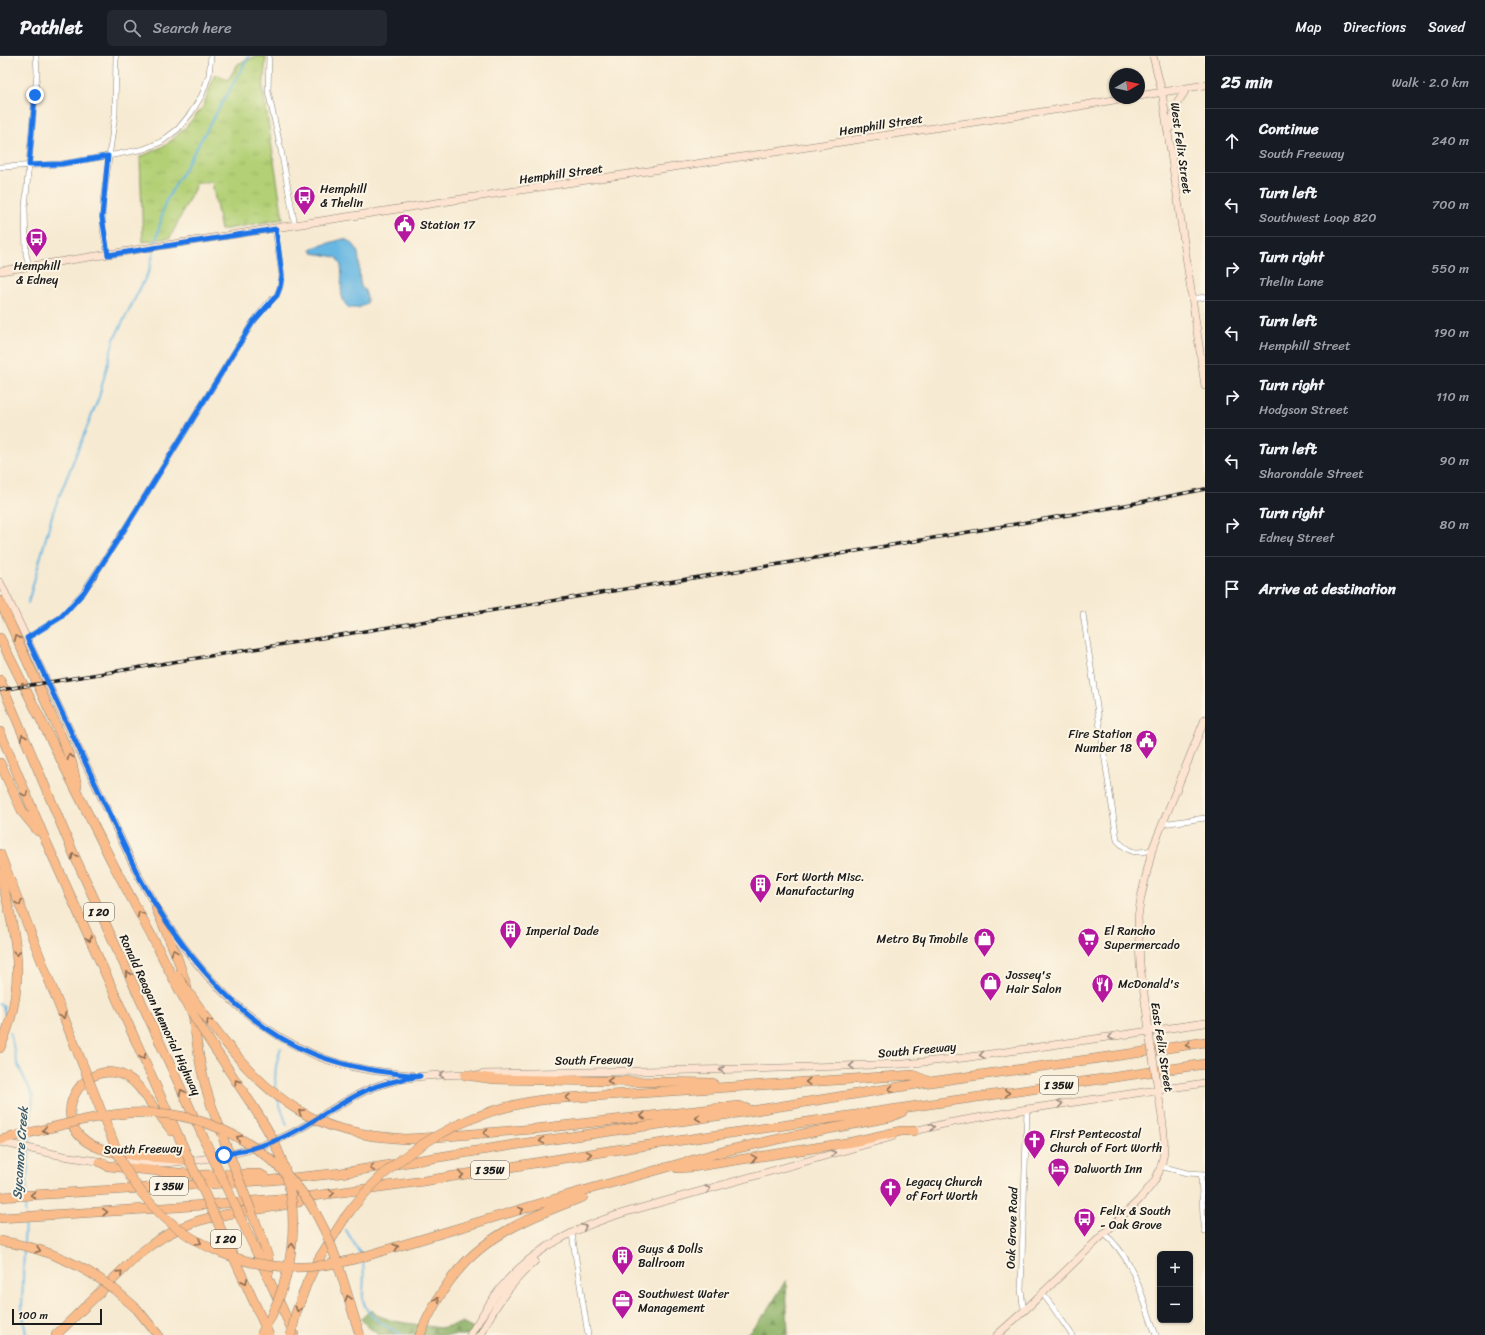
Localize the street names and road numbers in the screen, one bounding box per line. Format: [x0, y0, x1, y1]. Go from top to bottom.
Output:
street label: West Felix Street [1164, 101, 1198, 195]
street label: Hemphill Street [837, 108, 925, 142]
street label: Hemphill Street [518, 157, 604, 191]
road number: I 20 [84, 903, 114, 921]
street label: Ronald Reagan Memorial Highway [113, 931, 207, 1100]
street label: East Felix Street [1144, 1001, 1180, 1093]
street label: South Freeway [877, 1036, 958, 1064]
street label: South Freeway [554, 1048, 634, 1072]
road number: I 35W [1040, 1076, 1078, 1094]
street label: South Freeway [103, 1137, 183, 1161]
road number: I 35W [471, 1161, 509, 1179]
road number: I 35W [150, 1177, 188, 1195]
street label: Oak Grove Road [1000, 1185, 1024, 1269]
road number: I 20 [211, 1230, 241, 1248]

